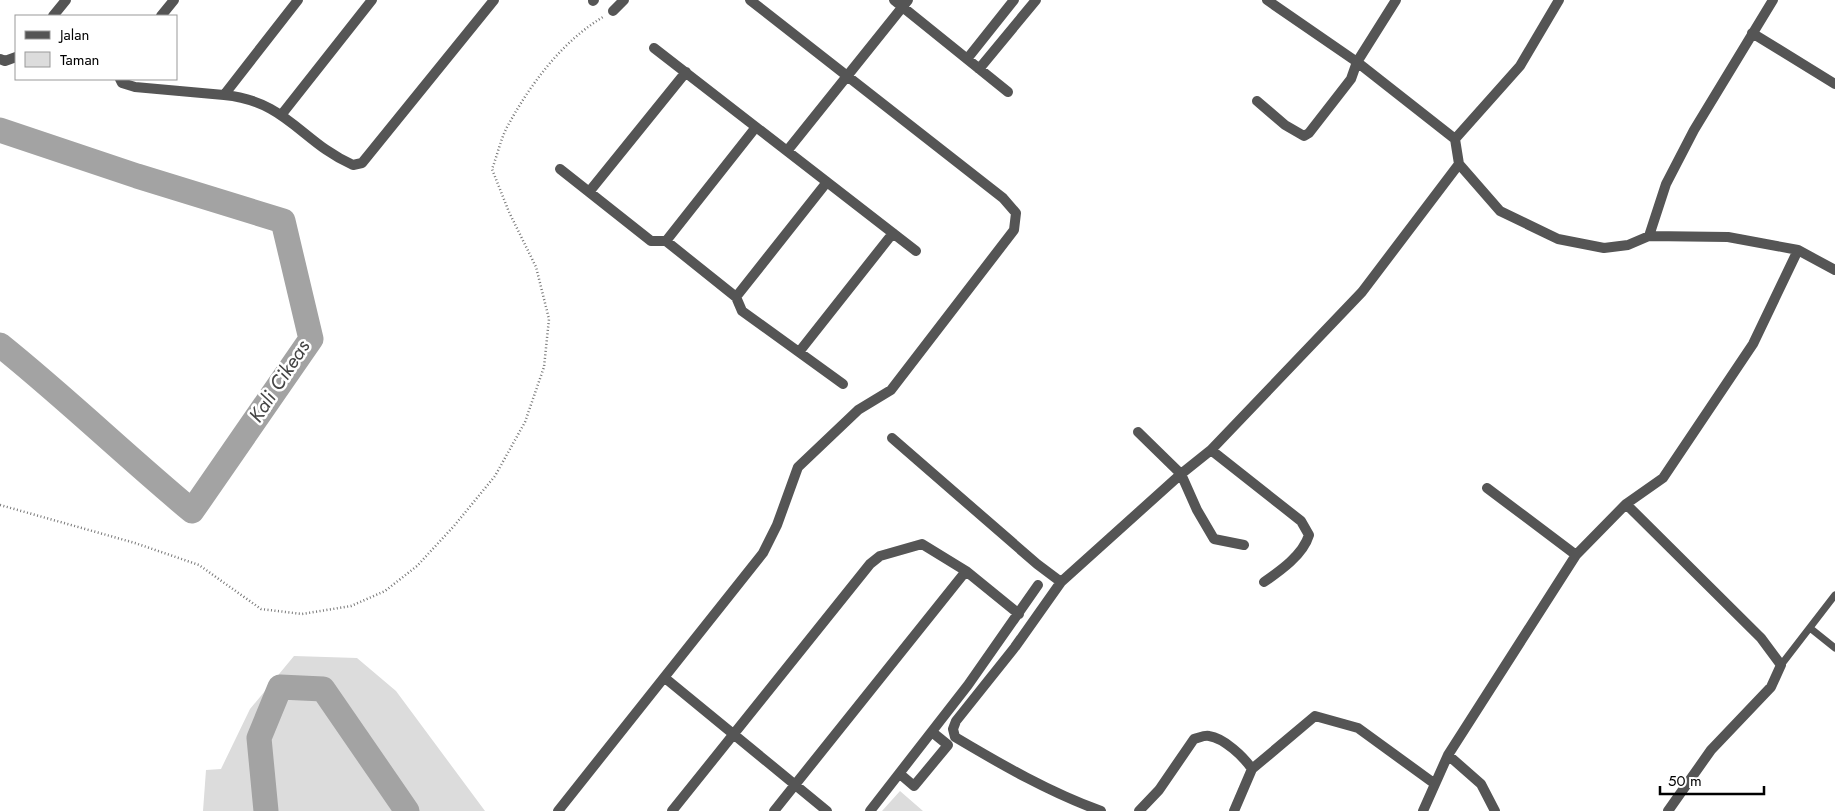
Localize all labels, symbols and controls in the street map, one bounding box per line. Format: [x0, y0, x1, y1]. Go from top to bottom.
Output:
legend [15, 15, 178, 80]
text: Jalan [58, 24, 89, 46]
text: Taman [60, 49, 99, 71]
water label: Kali Cikeas [242, 334, 317, 428]
scale bar [1660, 764, 1764, 796]
text: 50 m [1668, 770, 1702, 792]

